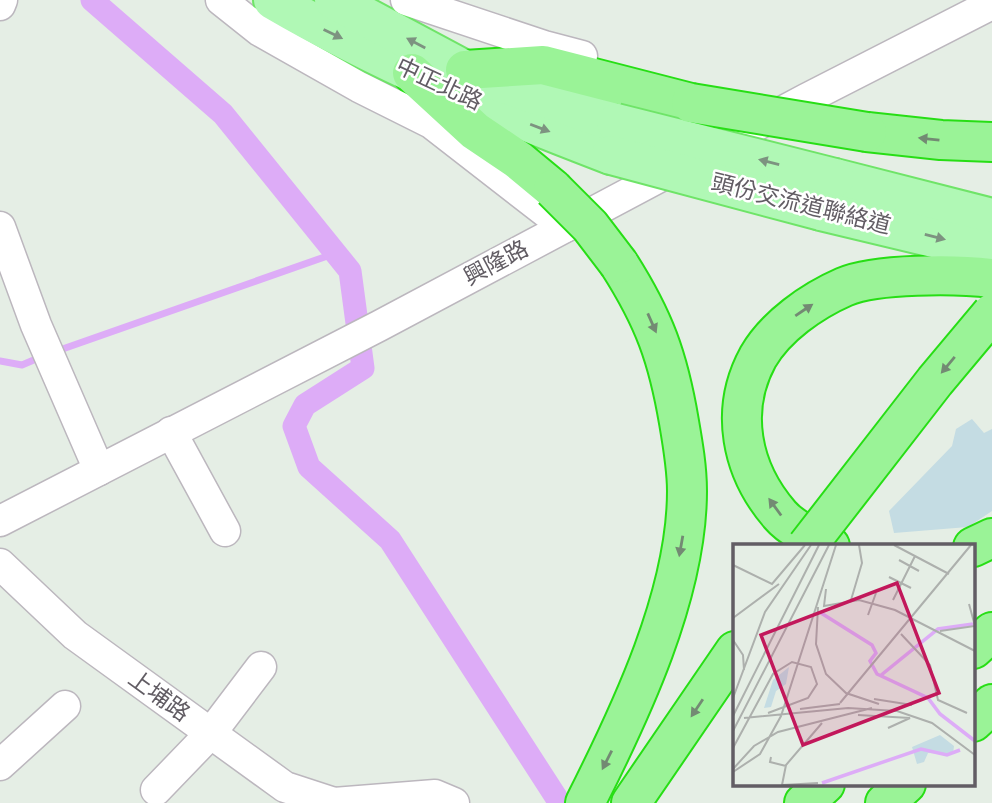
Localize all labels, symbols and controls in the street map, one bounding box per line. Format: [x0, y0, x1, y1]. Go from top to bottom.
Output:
one-way arrow [323, 28, 343, 39]
one-way arrow [406, 38, 426, 49]
street label: 中正北路 [392, 52, 486, 116]
one-way arrow [529, 122, 550, 133]
one-way arrow [918, 134, 940, 145]
one-way arrow [758, 156, 780, 167]
street label: 頭份交流道聯絡道 [708, 169, 894, 239]
one-way arrow [924, 232, 946, 243]
street label: 興隆路 [459, 235, 533, 291]
one-way arrow [795, 303, 813, 317]
one-way arrow [647, 313, 658, 334]
one-way arrow [940, 356, 956, 374]
one-way arrow [768, 498, 782, 516]
one-way arrow [675, 535, 686, 557]
inset map [733, 544, 974, 786]
street label: 上埔路 [123, 665, 195, 727]
one-way arrow [690, 699, 704, 717]
one-way arrow [601, 750, 612, 770]

